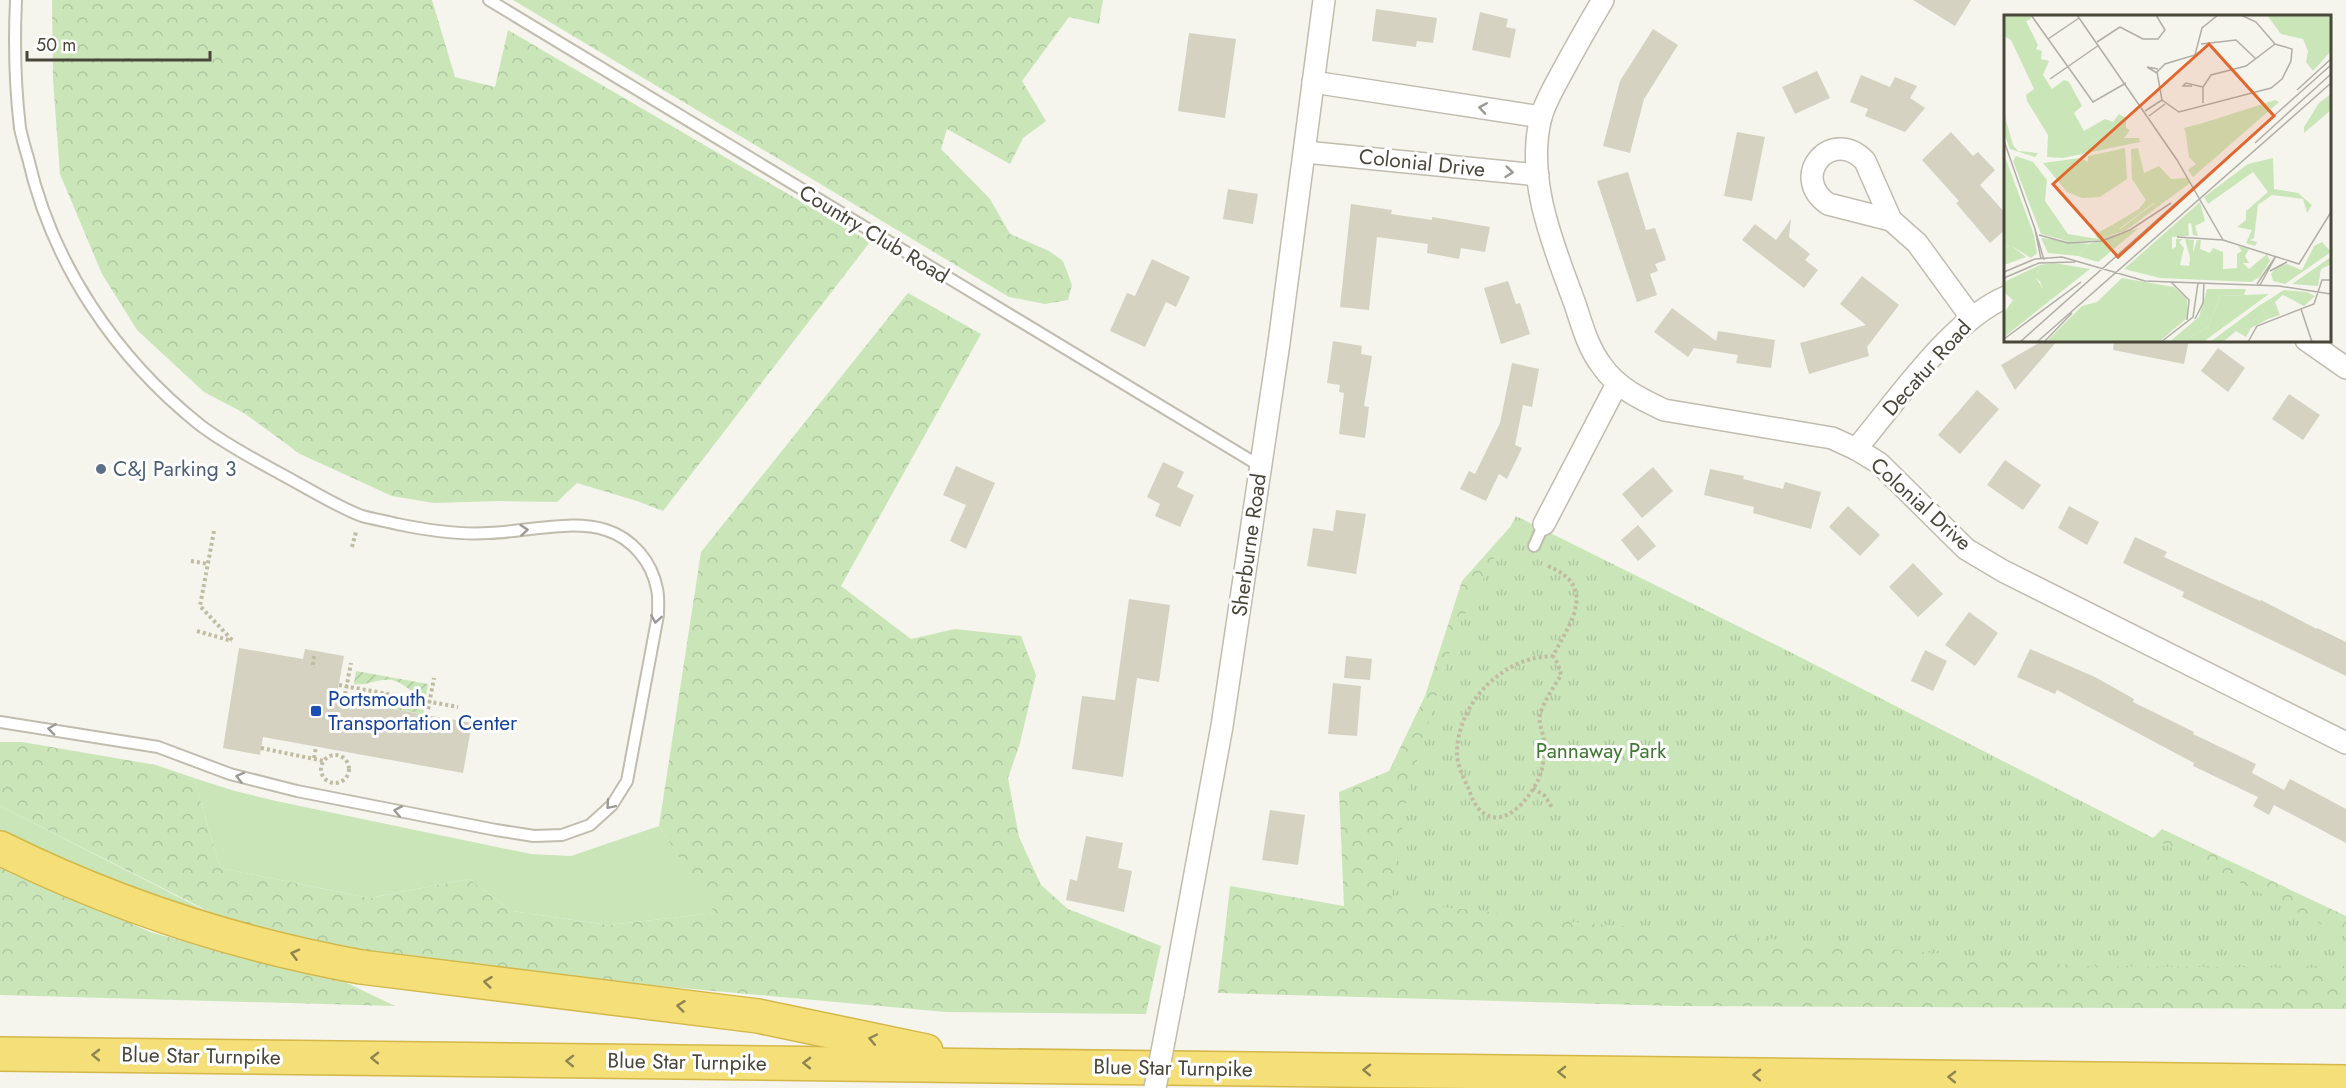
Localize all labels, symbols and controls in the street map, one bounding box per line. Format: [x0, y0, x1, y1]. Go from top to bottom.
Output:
inset map [2004, 15, 2331, 342]
scale bar [27, 24, 210, 62]
text: 50 m [36, 32, 76, 58]
one-way arrow [1479, 103, 1488, 115]
street label: Colonial Drive [1358, 141, 1487, 185]
one-way arrow [1505, 165, 1514, 178]
street label: Country Club Road [793, 177, 955, 291]
street label: Decatur Road [1876, 313, 1978, 423]
street label: Colonial Drive [1864, 451, 1978, 558]
place label: C&J Parking 3 [113, 454, 237, 484]
marker: C&J Parking 3 [94, 462, 108, 476]
street label: Sherburne Road [1224, 472, 1274, 618]
one-way arrow [519, 524, 528, 537]
one-way arrow [650, 614, 663, 624]
place label: Portsmouth Transportation Center [328, 684, 518, 738]
marker: Portsmouth Transportation Center [309, 704, 323, 718]
one-way arrow [47, 724, 56, 736]
park label: Pannaway Park [1536, 736, 1667, 766]
one-way arrow [235, 771, 245, 784]
one-way arrow [606, 799, 617, 809]
one-way arrow [393, 805, 403, 818]
one-way arrow [290, 949, 300, 962]
one-way arrow [483, 977, 492, 989]
one-way arrow [676, 1001, 686, 1013]
one-way arrow [868, 1034, 878, 1047]
street label: Blue Star Turnpike [121, 1040, 281, 1072]
street label: Blue Star Turnpike [607, 1046, 767, 1078]
one-way arrow [92, 1049, 101, 1061]
one-way arrow [371, 1052, 380, 1064]
street label: Blue Star Turnpike [1093, 1052, 1253, 1084]
one-way arrow [566, 1054, 575, 1067]
one-way arrow [803, 1057, 812, 1069]
one-way arrow [1362, 1064, 1371, 1076]
one-way arrow [1557, 1066, 1566, 1079]
one-way arrow [1752, 1069, 1761, 1081]
one-way arrow [1947, 1071, 1956, 1083]

